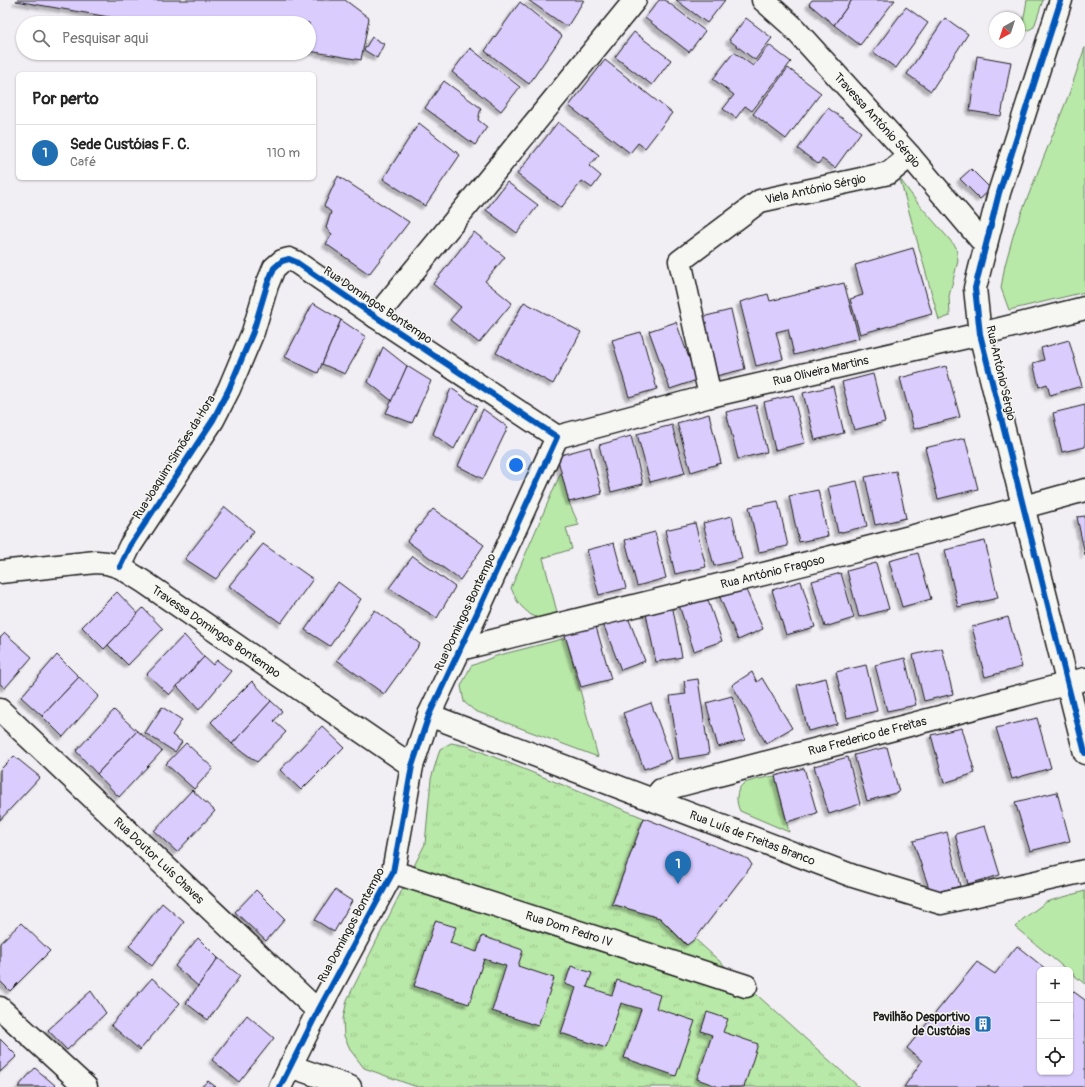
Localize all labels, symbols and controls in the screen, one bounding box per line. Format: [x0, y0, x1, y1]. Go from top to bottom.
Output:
north arrow [989, 12, 1025, 48]
search box [16, 16, 316, 60]
icon: search [30, 27, 52, 49]
text: Pesquisar aqui [62, 29, 148, 48]
street label: Travessa António Sérgio [830, 70, 924, 171]
text: Por perto [32, 88, 99, 109]
text: Sede Custóias F. C. [70, 135, 190, 154]
text: 1 [42, 145, 48, 161]
text: 110 m [267, 145, 300, 161]
text: Café [70, 154, 96, 170]
street label: Viela António Sérgio [764, 171, 868, 208]
street label: Rua Domingos Bontempo [321, 263, 435, 348]
street label: Rua António Sérgio [982, 324, 1019, 423]
street label: Rua Oliveira Martins [772, 353, 871, 389]
street label: Rua Joaquim Simões da Hora [130, 392, 219, 522]
your location [506, 455, 526, 475]
street label: Rua Domingos Bontempo [432, 551, 500, 673]
street label: Rua António Fragoso [719, 552, 827, 592]
street label: Travessa Domingos Bontempo [148, 582, 284, 682]
street label: Rua Frederico de Freitas [807, 714, 929, 759]
street label: Rua Luís de Freitas Branco [687, 808, 818, 869]
street label: Rua Doutor Luís Chaves [110, 815, 208, 908]
pin: 1 [665, 851, 691, 884]
street label: Rua Domingos Bontempo [315, 865, 388, 985]
street label: Rua Dom Pedro IV [524, 908, 614, 950]
map controls [1037, 967, 1073, 1075]
button: + [1037, 967, 1073, 1003]
button: − [1037, 1003, 1073, 1039]
place label: Pavilhão Desportivo de Custóias [873, 1010, 971, 1039]
building icon: Pavilhão Desportivo de Custóias [973, 1014, 993, 1034]
button: locate [1037, 1039, 1073, 1075]

